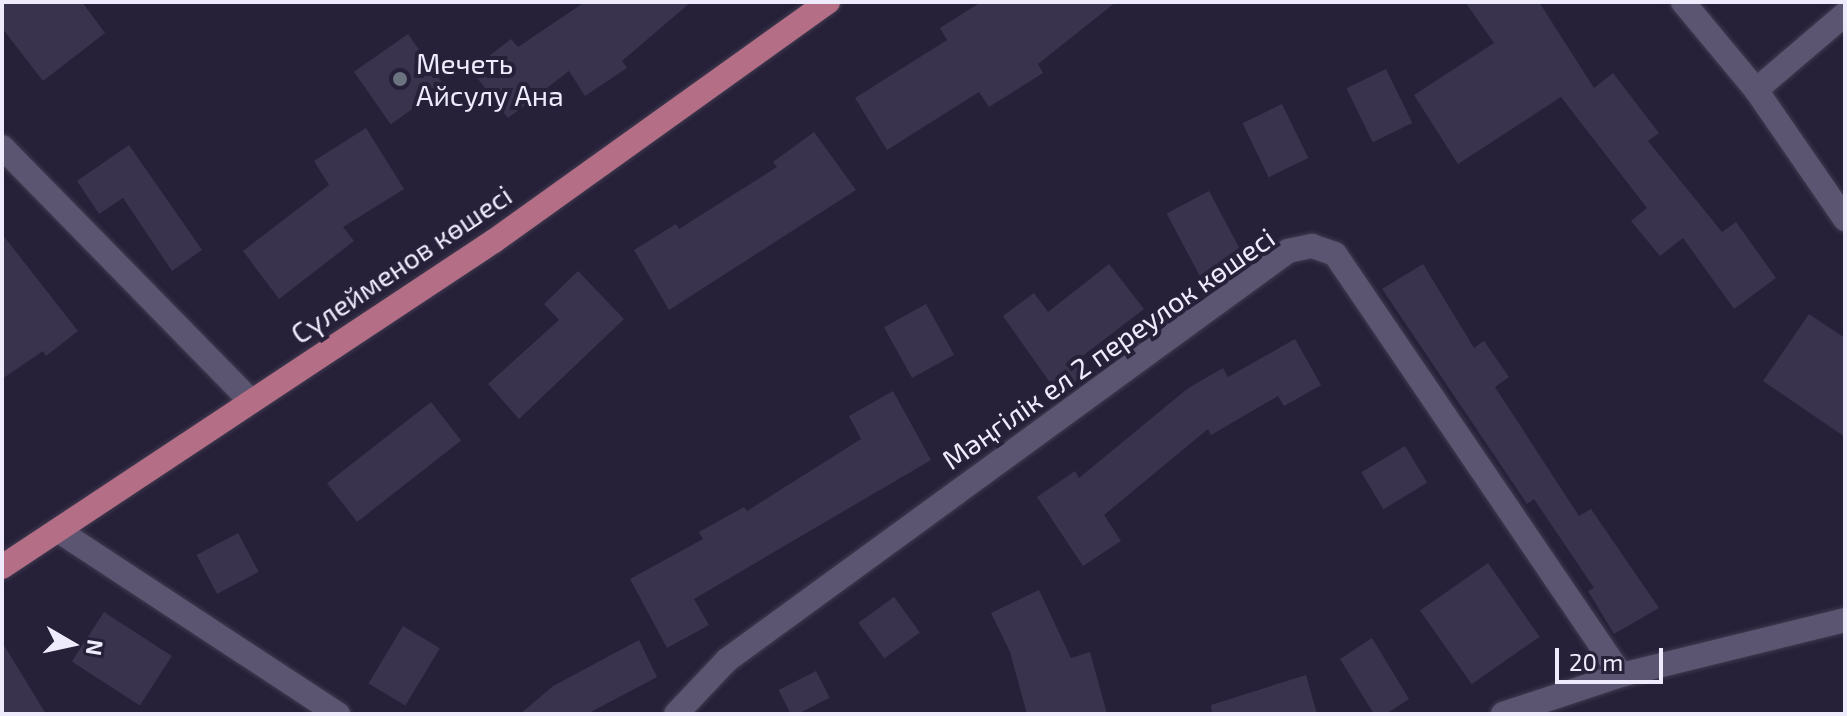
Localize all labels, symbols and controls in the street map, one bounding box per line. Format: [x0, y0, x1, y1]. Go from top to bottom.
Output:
place label: Мечеть Айсулу Ана [416, 46, 564, 112]
marker: Мечеть Айсулу Ана [391, 70, 409, 88]
street label: Сүлейменов көшесі [284, 178, 518, 350]
street label: Мәңгілік ел 2 переулок көшесі [935, 220, 1281, 476]
north arrow [32, 604, 112, 684]
scale bar [1559, 632, 1667, 682]
text: N [82, 638, 110, 658]
text: 20 m [1569, 647, 1623, 676]

